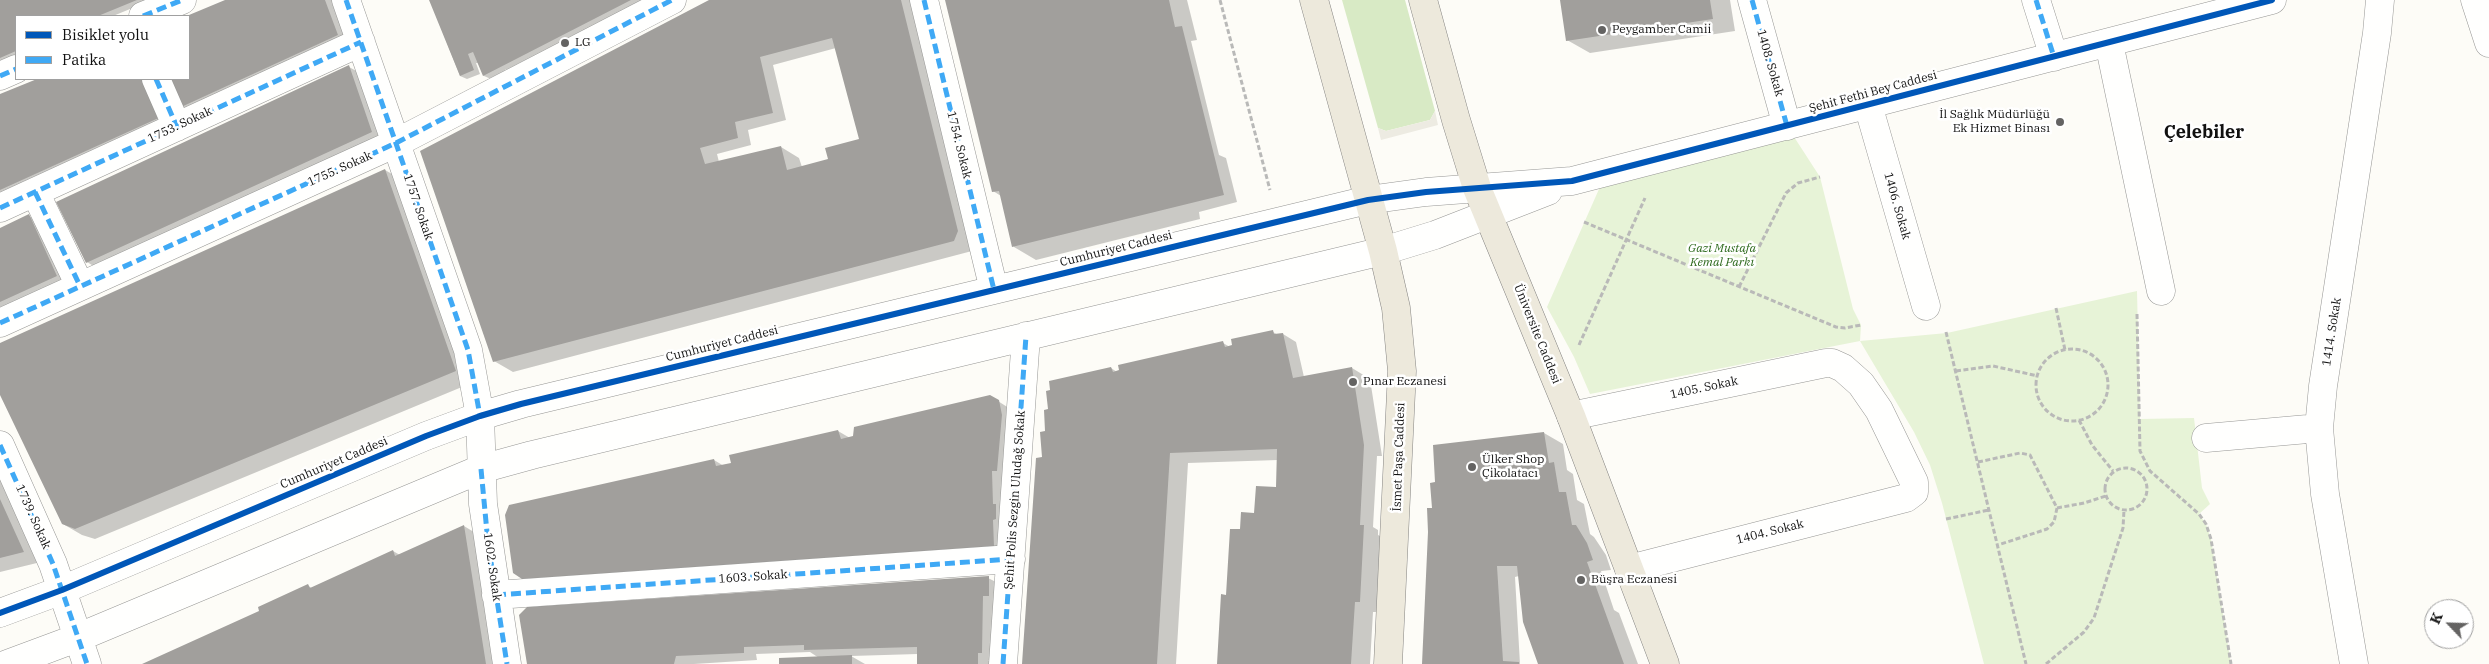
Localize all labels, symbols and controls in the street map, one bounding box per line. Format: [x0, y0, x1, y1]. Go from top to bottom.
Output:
legend [15, 15, 190, 80]
place label: Peygamber Camii [1612, 23, 1711, 37]
marker: Peygamber Camii [1596, 24, 1608, 36]
text: Bisiklet yolu [62, 25, 149, 44]
street label: 1408. Sokak [1754, 28, 1786, 98]
place label: LG [575, 36, 591, 50]
marker: LG [559, 37, 571, 49]
text: Patika [62, 50, 106, 69]
street label: Şehit Fethi Bey Caddesi [1807, 68, 1939, 116]
street label: 1753. Sokak [146, 104, 214, 146]
place label: İl Sağlık Müdürlüğü Ek Hizmet Binası [1939, 108, 2050, 136]
street label: 1754. Sokak [944, 110, 974, 180]
marker: İl Sağlık Müdürlüğü Ek Hizmet Binası [2054, 116, 2066, 128]
district label: Çelebiler [2164, 122, 2244, 144]
street label: 1755. Sokak [305, 148, 375, 190]
street label: 1406. Sokak [1881, 171, 1913, 241]
street label: 1757. Sokak [400, 172, 436, 242]
street label: Cumhuriyet Caddesi [1058, 228, 1174, 270]
park label: Gazi Mustafa Kemal Parkı [1688, 242, 1756, 270]
street label: Üniversite Caddesi [1510, 282, 1564, 386]
street label: 1414. Sokak [2319, 297, 2345, 367]
street label: Cumhuriyet Caddesi [664, 323, 780, 365]
street label: 1405. Sokak [1669, 374, 1739, 402]
place label: Pınar Eczanesi [1363, 375, 1447, 389]
marker: Pınar Eczanesi [1347, 376, 1359, 388]
street label: İsmet Paşa Caddesi [1390, 402, 1408, 512]
street label: Şehit Polis Sezgin Uludağ Sokak [1002, 410, 1028, 590]
street label: Cumhuriyet Caddesi [278, 434, 390, 492]
place label: Ülker Shop Çikolatacı [1482, 453, 1544, 481]
marker: Ülker Shop Çikolatacı [1466, 461, 1478, 473]
street label: 1739. Sokak [12, 482, 54, 552]
street label: 1404. Sokak [1735, 517, 1805, 547]
street label: 1602. Sokak [480, 532, 504, 602]
street label: 1603. Sokak [718, 567, 788, 587]
place label: Büşra Eczanesi [1591, 573, 1677, 587]
marker: Büşra Eczanesi [1575, 574, 1587, 586]
north arrow [2424, 599, 2474, 649]
text: K [2426, 610, 2447, 627]

